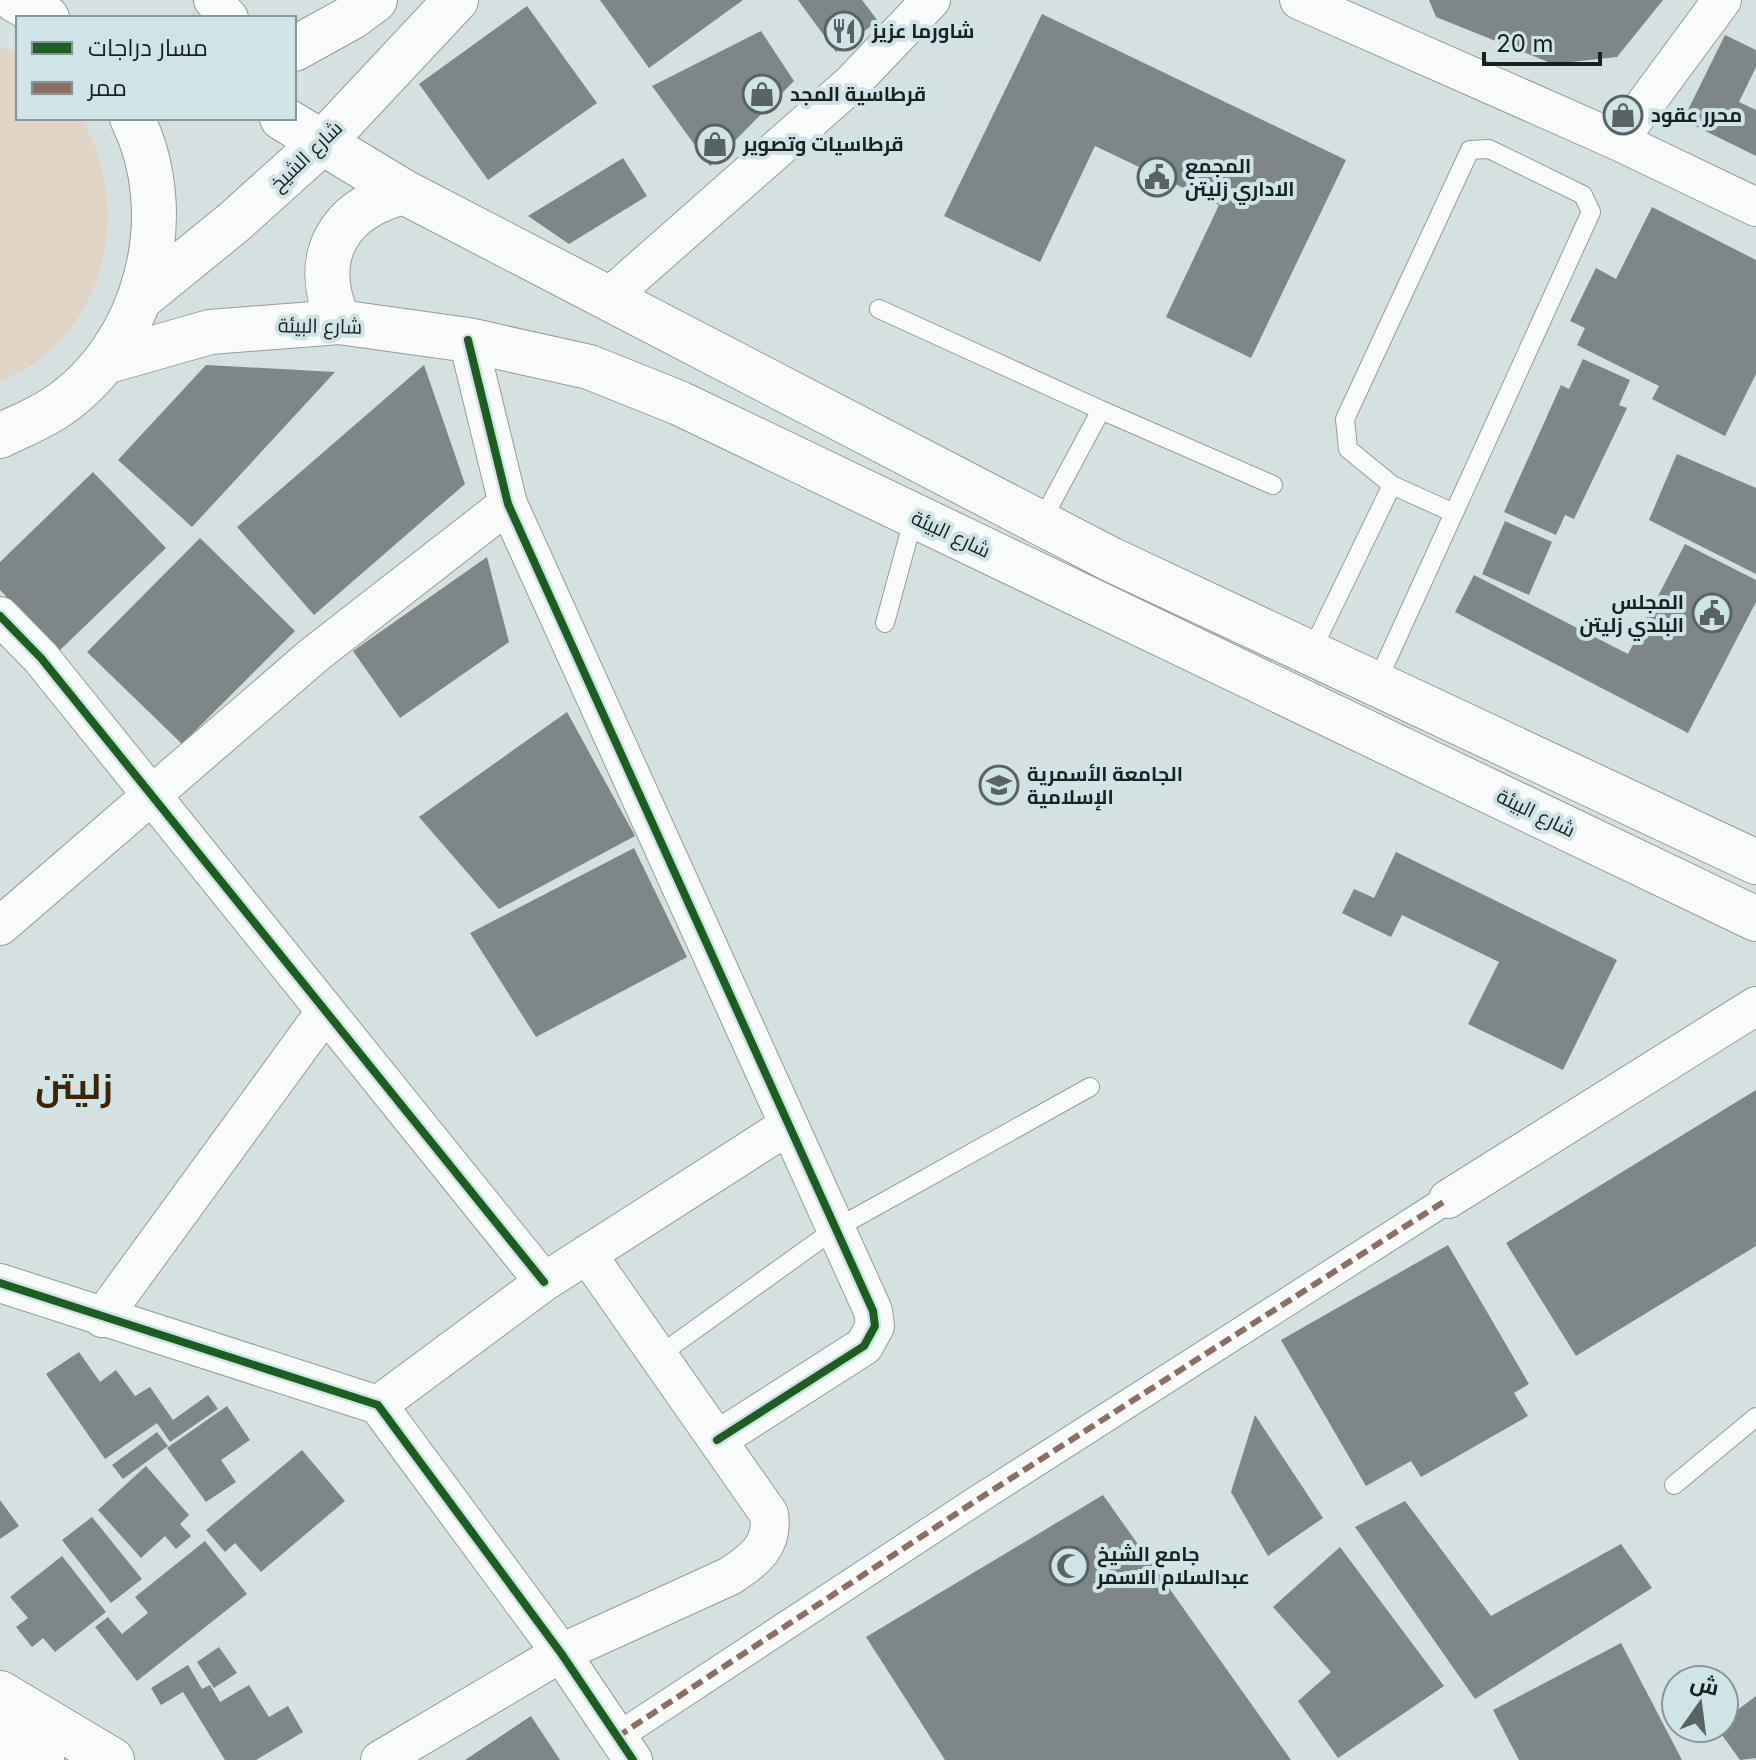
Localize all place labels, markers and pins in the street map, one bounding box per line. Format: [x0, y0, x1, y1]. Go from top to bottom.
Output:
restaurant icon: شاورما عزيز [823, 10, 865, 52]
place label: شاورما عزيز [871, 19, 974, 43]
shop icon: قرطاسية المجد [741, 73, 783, 115]
place label: قرطاسية المجد [790, 82, 926, 106]
shop icon: محرر عقود [1602, 94, 1644, 136]
place label: محرر عقود [1651, 103, 1742, 127]
shop icon: قرطاسيات وتصوير [694, 123, 736, 165]
place label: قرطاسيات وتصوير [742, 132, 904, 156]
place label: المجمع الاداري زليتن [1185, 154, 1295, 205]
public building icon: المجمع الاداري زليتن [1136, 156, 1178, 198]
place label: المجلس البلدي زليتن [1580, 590, 1684, 641]
public building icon: المجلس البلدي زليتن [1691, 592, 1733, 634]
place label: الجامعة الأسمرية الإسلامية [1027, 762, 1183, 811]
school or university icon: الجامعة الأسمرية الإسلامية [978, 764, 1020, 806]
place label: جامع الشيخ عبدالسلام الاسمر [1096, 1542, 1250, 1591]
mosque icon: جامع الشيخ عبدالسلام الاسمر [1048, 1545, 1090, 1587]

